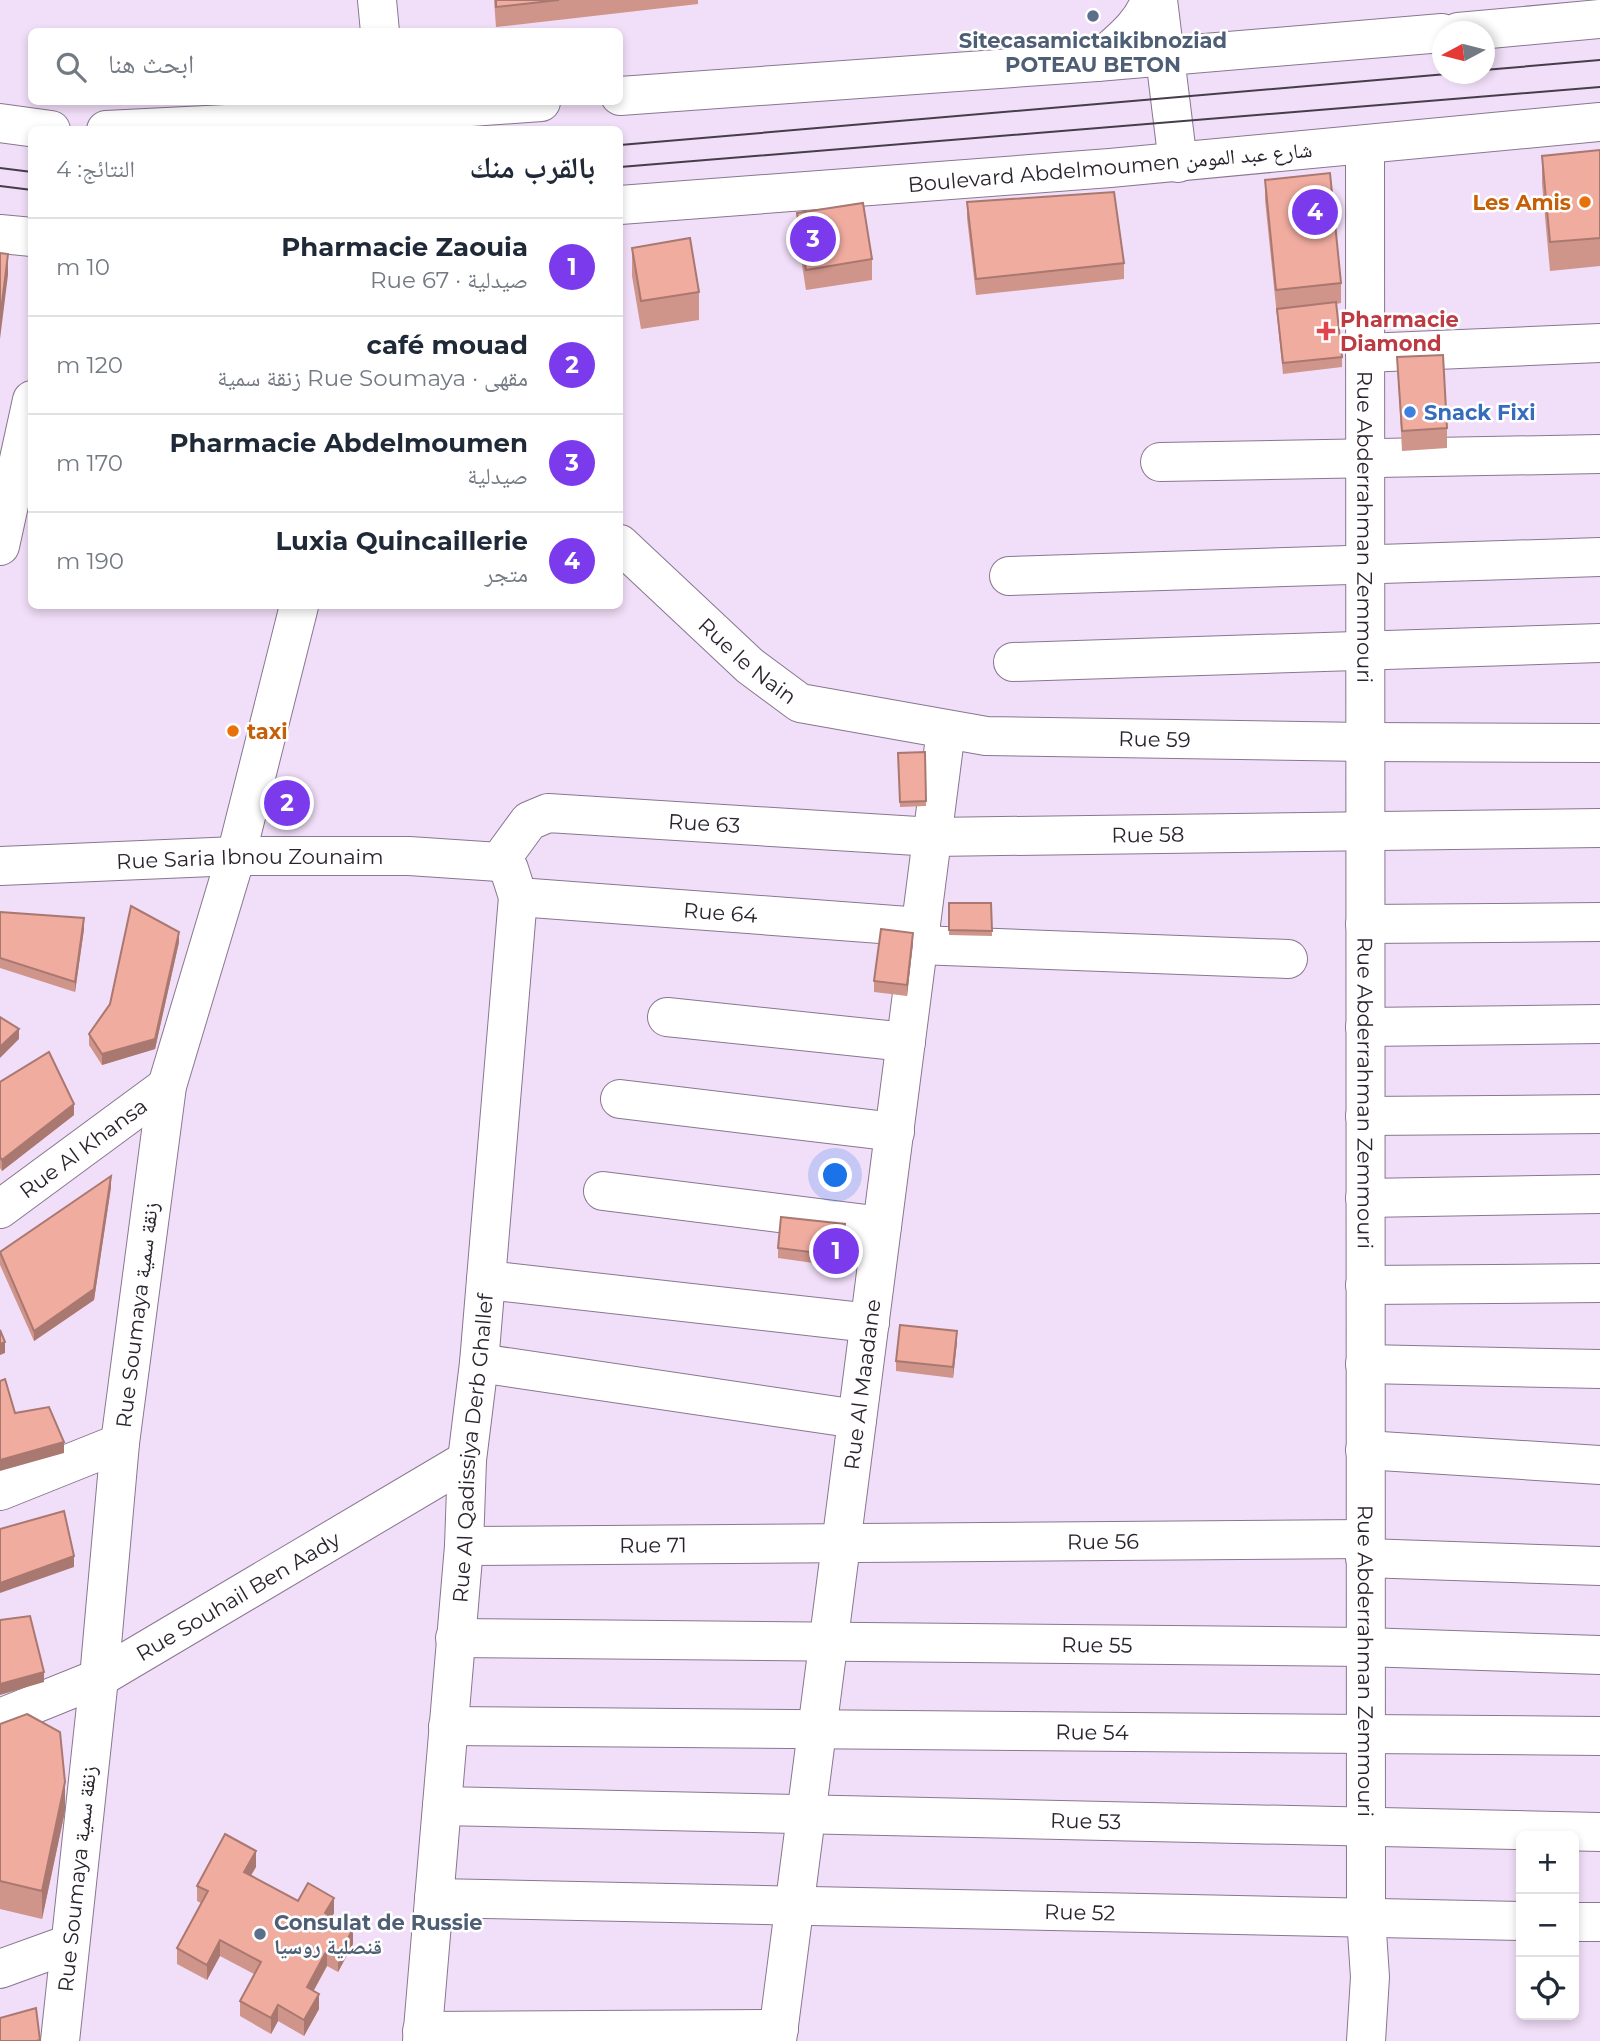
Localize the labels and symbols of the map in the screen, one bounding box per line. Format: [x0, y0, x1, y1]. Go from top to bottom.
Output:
marker: Sitecasamictaikibnoziad POTEAU BETON [1085, 8, 1101, 24]
north arrow [1432, 21, 1495, 84]
place label: Sitecasamictaikibnoziad POTEAU BETON [959, 28, 1227, 77]
street label: Boulevard Abdelmoumen شارع عبد المومن [907, 137, 1313, 198]
pin: 4 [1292, 186, 1338, 238]
place label: Les Amis [1472, 190, 1571, 215]
marker: Les Amis [1577, 194, 1593, 210]
pin: 3 [790, 213, 836, 265]
place label: Pharmacie Diamond [1340, 307, 1459, 356]
marker: Pharmacie Diamond [1318, 323, 1334, 339]
street label: Rue Abderrahman Zemmouri [1353, 371, 1378, 683]
place label: Snack Fixi [1424, 400, 1536, 425]
marker: Snack Fixi [1402, 404, 1418, 420]
street label: Rue le Nain [694, 612, 802, 709]
place label: taxi [247, 719, 288, 744]
marker: taxi [225, 723, 241, 739]
street label: Rue 59 [1118, 726, 1191, 752]
pin: 2 [264, 777, 310, 829]
street label: Rue 63 [667, 808, 741, 837]
street label: Rue 58 [1111, 821, 1184, 847]
street label: Rue Saria Ibnou Zounaim [116, 843, 384, 874]
street label: Rue 64 [683, 897, 758, 927]
street label: Rue Abderrahman Zemmouri [1353, 937, 1378, 1249]
street label: Rue Al Khansa [14, 1093, 152, 1203]
your location [818, 1158, 852, 1192]
street label: Rue Soumaya زنقة سمية [111, 1201, 163, 1429]
pin: 1 [813, 1225, 859, 1277]
street label: Rue Al Qadissiya Derb Ghallef [447, 1292, 497, 1604]
street label: Rue Al Maadane [838, 1297, 885, 1471]
street label: Rue Abderrahman Zemmouri [1353, 1505, 1378, 1817]
street label: Rue Souhail Ben Aady [131, 1526, 345, 1666]
street label: Rue 56 [1067, 1528, 1139, 1554]
street label: Rue 71 [619, 1532, 687, 1557]
street label: Rue 55 [1061, 1631, 1133, 1657]
street label: Rue 54 [1055, 1719, 1129, 1744]
street label: Rue Soumaya زنقة سمية [53, 1765, 101, 1993]
street label: Rue 53 [1050, 1807, 1122, 1834]
street label: Rue 52 [1044, 1898, 1116, 1925]
place label: Consulat de Russie قنصلية روسيا [274, 1910, 482, 1959]
marker: Consulat de Russie قنصلية روسيا [252, 1926, 268, 1942]

